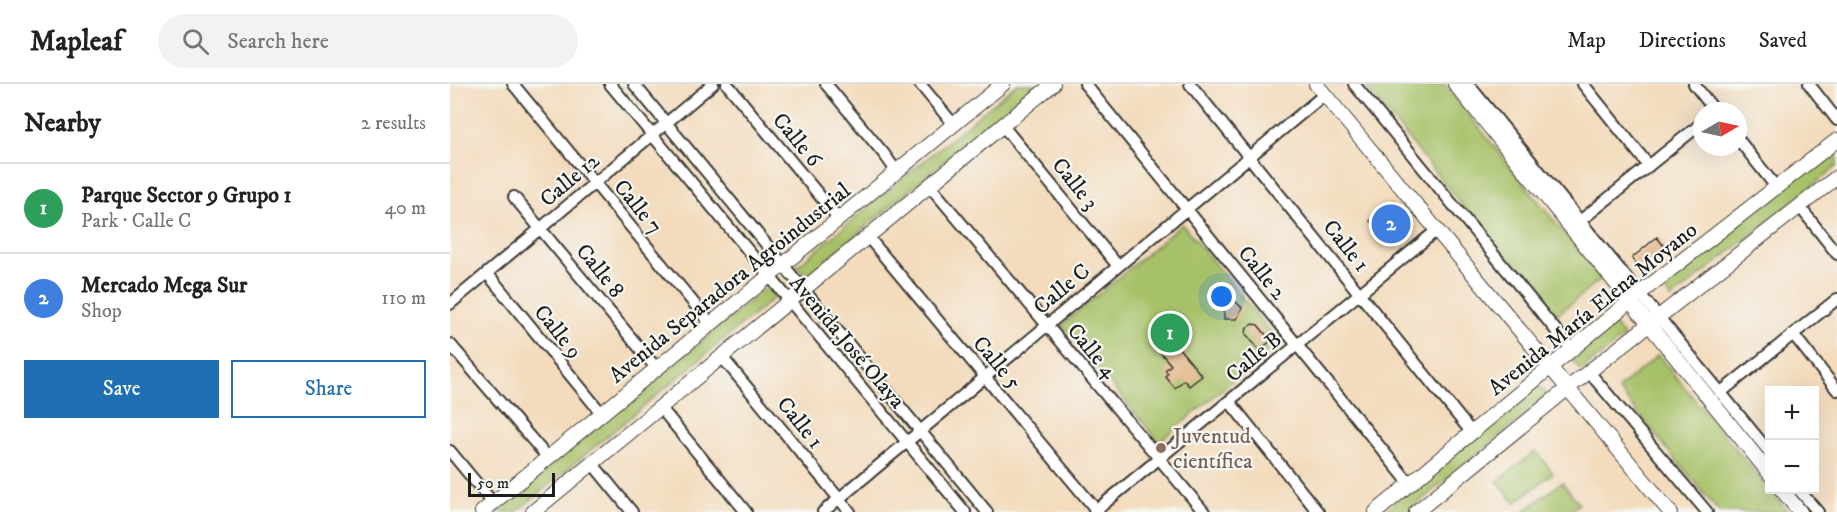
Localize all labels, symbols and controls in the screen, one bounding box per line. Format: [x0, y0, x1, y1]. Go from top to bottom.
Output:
search box [158, 14, 578, 68]
text: Mapleaf [30, 24, 122, 59]
icon: search [179, 25, 212, 58]
text: Search here [227, 28, 329, 55]
text: Map [1567, 28, 1606, 54]
text: Directions [1639, 28, 1726, 54]
text: Saved [1759, 28, 1807, 54]
north arrow [1693, 102, 1747, 156]
text: Nearby [24, 107, 101, 140]
street label: Calle 6 [766, 107, 828, 174]
text: 2 results [361, 111, 426, 136]
street label: Calle 12 [535, 147, 606, 213]
street label: Calle 3 [1046, 152, 1104, 215]
street label: Calle 7 [608, 174, 668, 240]
street label: Avenida Separadora Agroindustrial [604, 177, 857, 389]
text: Parque Sector 9 Grupo 1 [81, 182, 292, 209]
text: 1 [40, 196, 47, 221]
text: 40 m [384, 196, 426, 221]
pin: 2 [1372, 202, 1410, 246]
text: Park · Calle C [81, 209, 191, 234]
street label: Calle 1 [1317, 215, 1375, 277]
street label: Avenida María Elena Moyano [1483, 217, 1703, 402]
street label: Calle 8 [570, 238, 630, 304]
street label: Calle 2 [1232, 240, 1292, 306]
street label: Calle C [1028, 258, 1096, 321]
street label: Avenida José Olaya [783, 270, 911, 415]
text: Mercado Mega Sur [81, 272, 247, 299]
your location [1207, 282, 1236, 311]
text: 2 [39, 286, 48, 311]
text: 110 m [381, 286, 426, 311]
text: Shop [81, 299, 122, 324]
street label: Calle 9 [528, 299, 588, 365]
pin: 1 [1150, 310, 1190, 356]
street label: Calle 4 [1061, 318, 1123, 385]
street label: Calle B [1220, 326, 1287, 388]
street label: Calle 5 [967, 331, 1027, 395]
button: Save [24, 360, 219, 418]
button: Share [231, 360, 426, 418]
map controls [1765, 386, 1819, 494]
button: + [1765, 386, 1819, 440]
street label: Calle 1 [771, 392, 829, 454]
place label: Juventud científica [1171, 423, 1253, 475]
button: − [1765, 440, 1819, 494]
marker: Juventud científica [1154, 441, 1168, 455]
scale bar [468, 470, 555, 498]
text: 50 m [477, 473, 509, 493]

